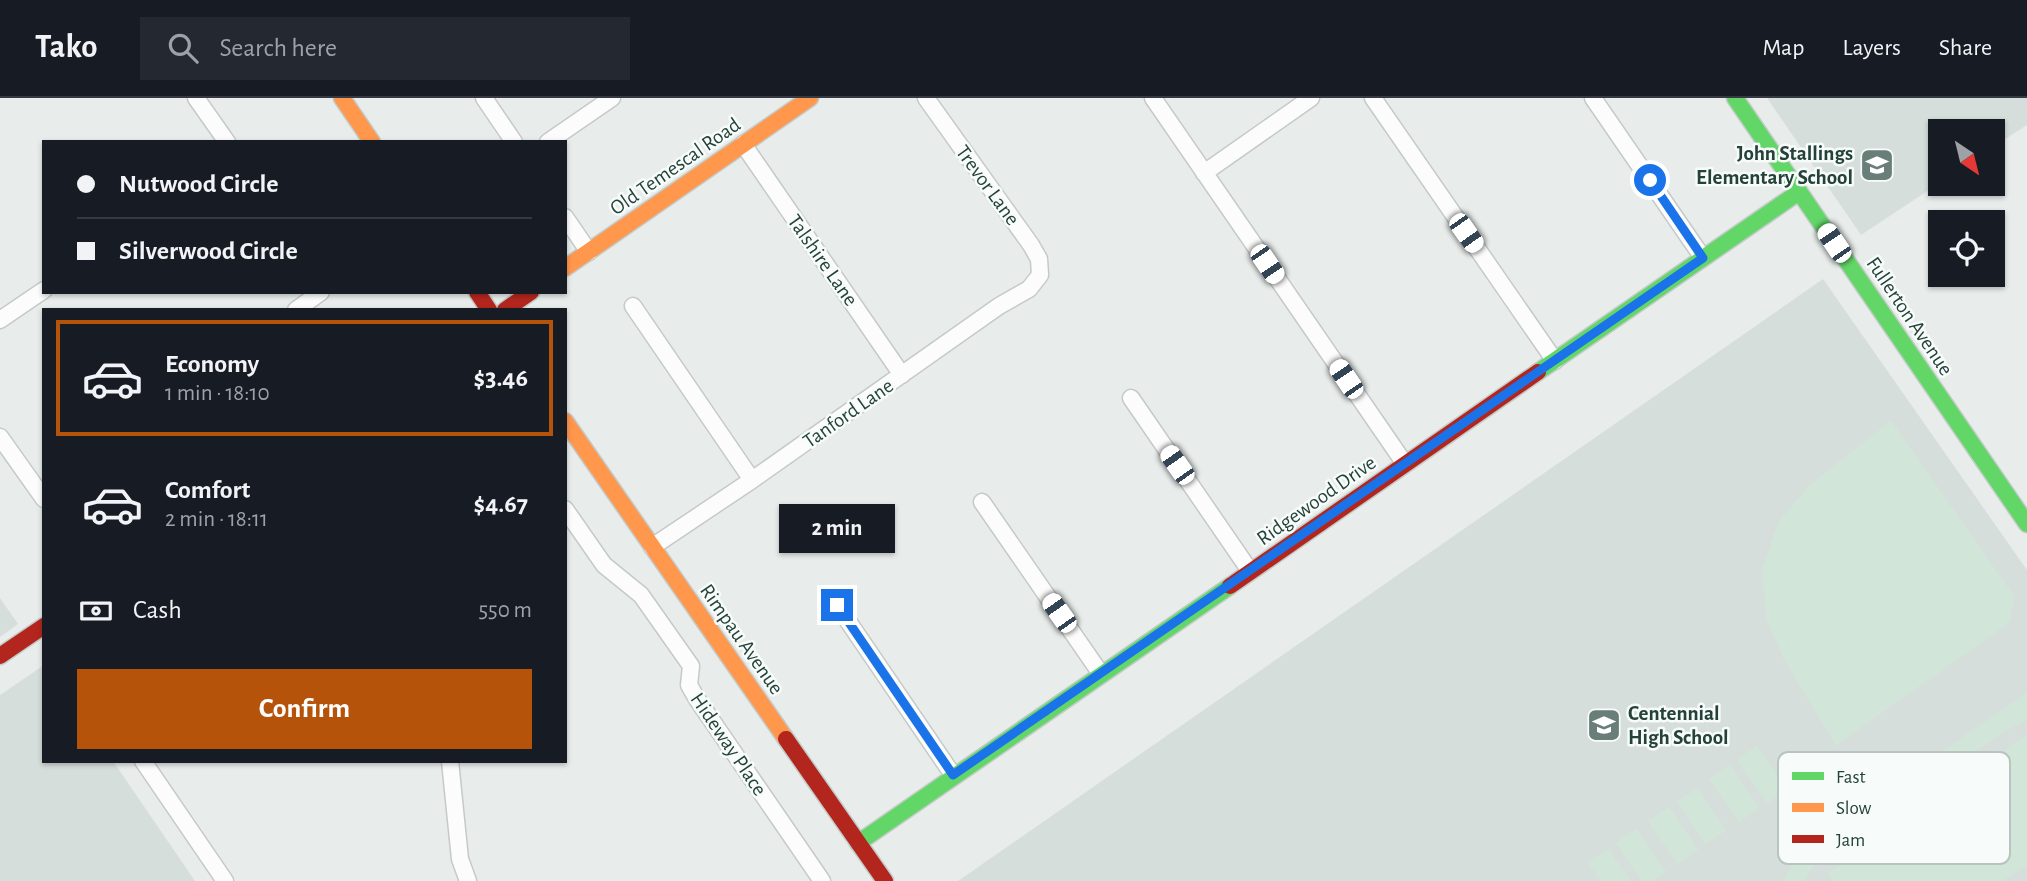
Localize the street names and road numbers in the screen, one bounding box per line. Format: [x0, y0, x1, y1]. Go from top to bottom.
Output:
street label: Old Temescal Road [606, 114, 744, 219]
street label: Trevor Lane [952, 141, 1023, 229]
street label: Talshire Lane [784, 211, 862, 310]
street label: Fullerton Avenue [1862, 253, 1957, 379]
street label: Tanford Lane [799, 375, 897, 452]
street label: Ridgewood Drive [1253, 452, 1380, 549]
street label: Rimpau Avenue [696, 580, 787, 698]
street label: Hideway Place [687, 689, 771, 800]

